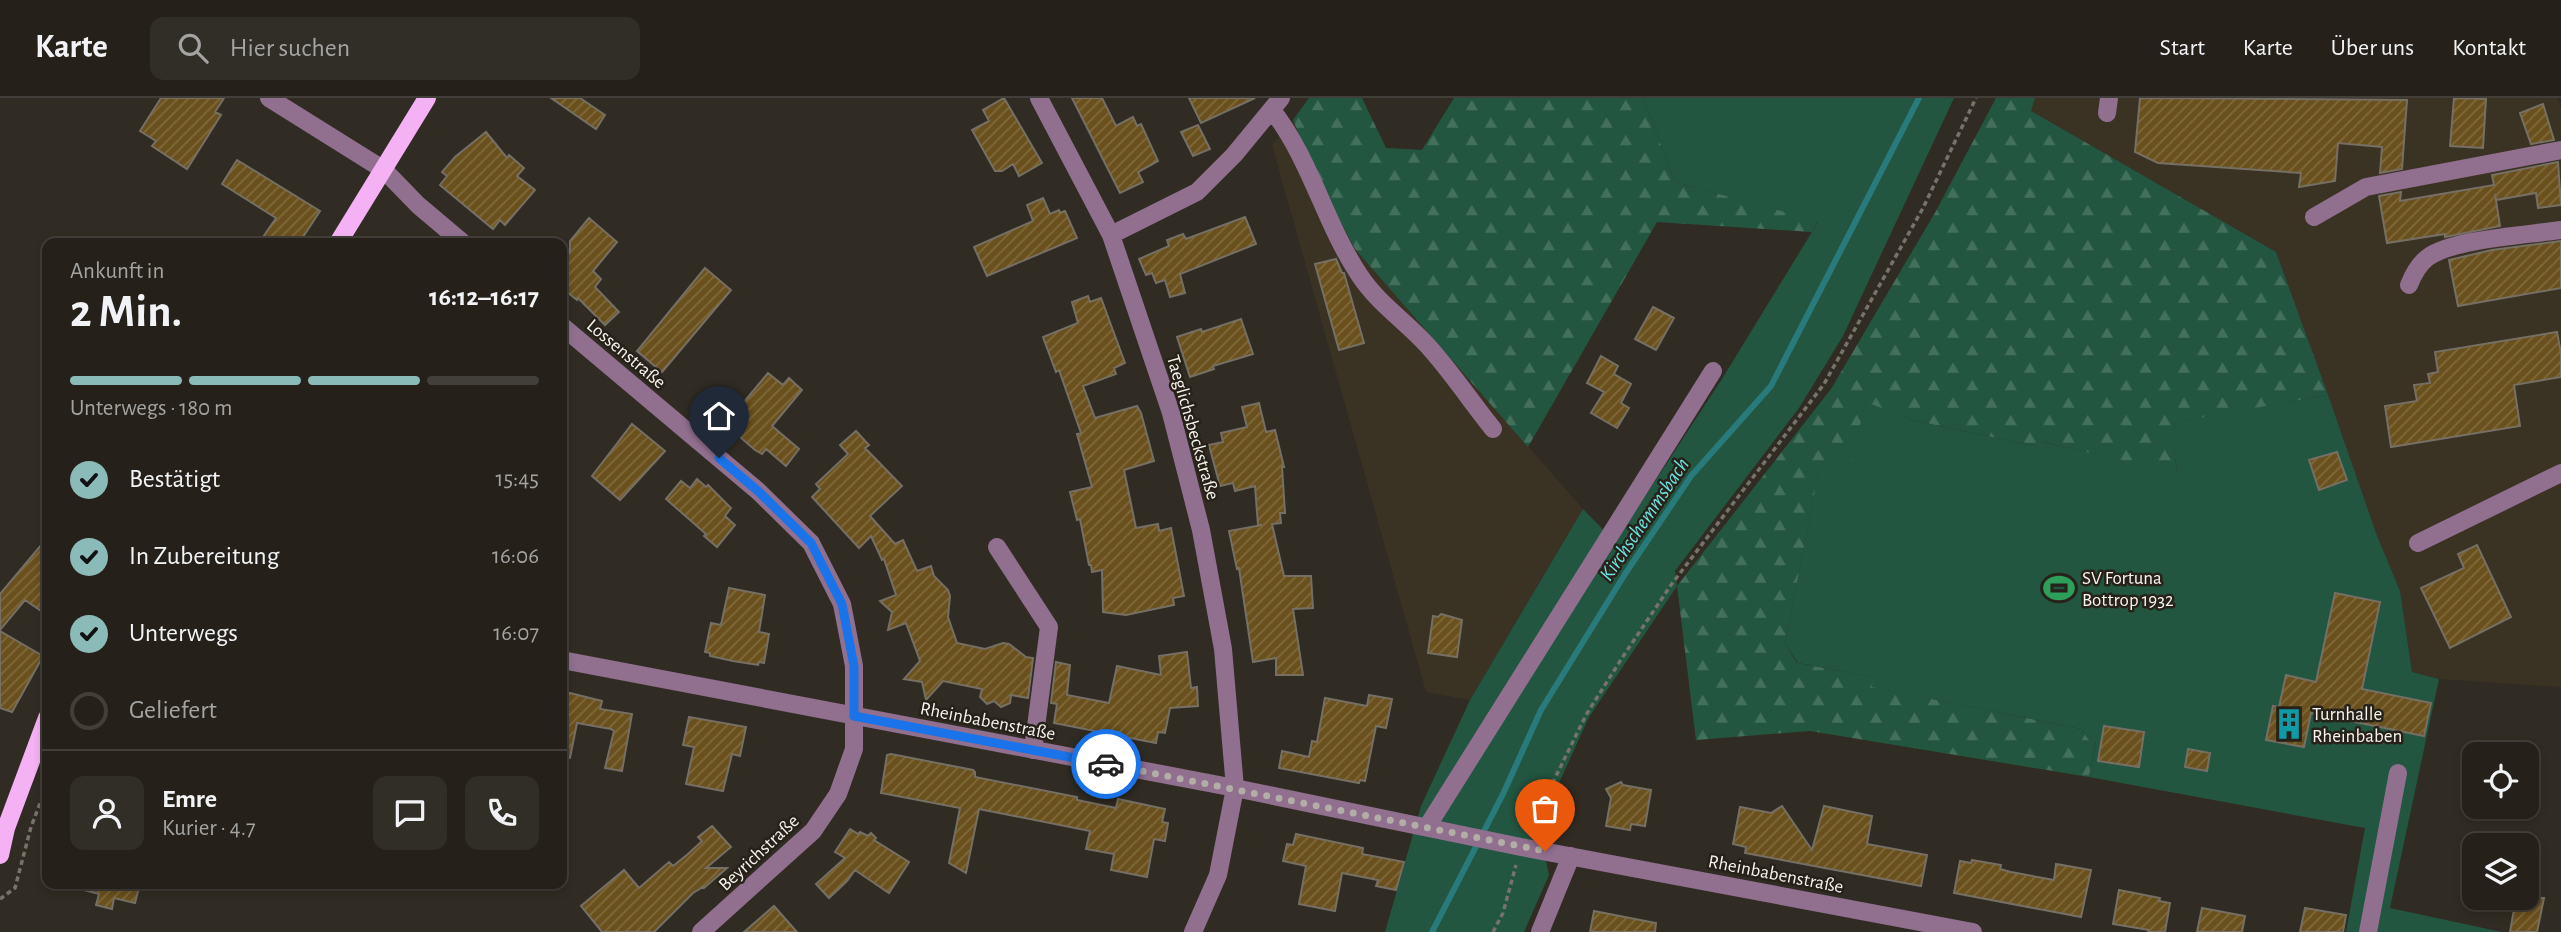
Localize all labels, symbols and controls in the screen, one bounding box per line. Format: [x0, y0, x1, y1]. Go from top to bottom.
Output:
search box [150, 17, 640, 80]
icon: search [174, 29, 212, 67]
text: Karte [35, 31, 108, 64]
text: Hier suchen [230, 35, 350, 61]
text: Start [2160, 36, 2205, 60]
text: Karte [2243, 36, 2293, 60]
text: Über uns [2331, 36, 2414, 60]
text: Kontakt [2452, 36, 2526, 60]
text: Ankunft in [70, 260, 164, 283]
text: 16:12–16:17 [429, 284, 539, 310]
text: 2 Min. [70, 289, 182, 335]
street label: Lossenstraße [583, 316, 669, 393]
street label: Taeglichsbeckstraße [1163, 353, 1222, 502]
pin [689, 386, 749, 458]
text: Unterwegs · 180 m [70, 397, 232, 420]
icon: home [700, 397, 738, 435]
water label: Kirchschemmsbach [1596, 454, 1693, 584]
icon: check [70, 461, 108, 499]
text: Bestätigt [129, 466, 220, 492]
text: 15:45 [496, 468, 539, 491]
icon: check [70, 538, 108, 576]
text: In Zubereitung [129, 543, 279, 569]
text: 16:06 [492, 545, 539, 568]
place label: SV Fortuna Bottrop 1932 [2082, 569, 2174, 610]
sports icon: SV Fortuna Bottrop 1932 [2042, 571, 2076, 605]
icon: check [70, 615, 108, 653]
text: Unterwegs [129, 620, 238, 646]
text: 16:07 [493, 622, 539, 645]
text: Geliefert [129, 697, 217, 723]
street label: Rheinbabenstraße [918, 699, 1057, 744]
place label: Turnhalle Rheinbaben [2312, 705, 2402, 746]
building icon: Turnhalle Rheinbaben [2272, 707, 2306, 741]
courier [1071, 729, 1141, 799]
map controls [2462, 742, 2539, 910]
button: locate [2462, 742, 2539, 819]
icon: car [1087, 745, 1125, 783]
button: person [70, 776, 144, 850]
button: chat [373, 776, 447, 850]
button: phone [465, 776, 539, 850]
pin [1515, 779, 1575, 851]
text: Emre [162, 786, 217, 812]
icon: bag [1526, 790, 1564, 828]
street label: Beyrichstraße [715, 811, 803, 895]
text: Kurier · 4.7 [162, 817, 256, 840]
button: layers [2462, 833, 2539, 910]
street label: Rheinbabenstraße [1706, 852, 1845, 897]

